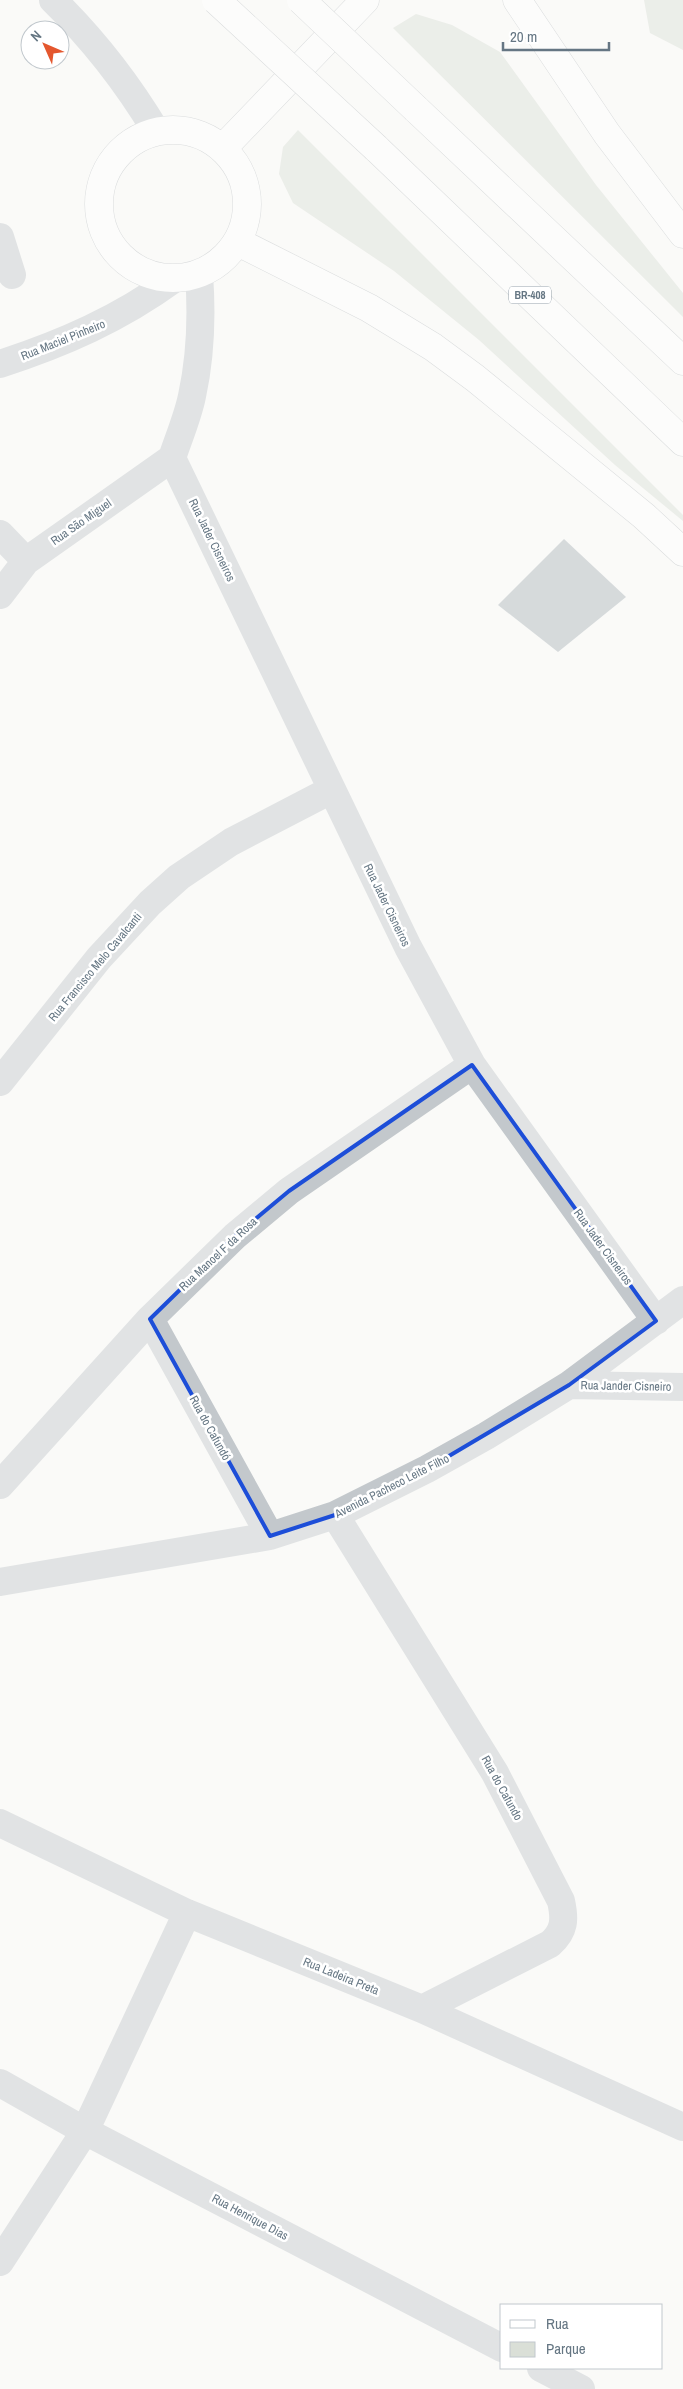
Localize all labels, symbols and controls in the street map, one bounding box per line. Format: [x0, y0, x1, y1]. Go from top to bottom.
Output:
north arrow [20, 20, 70, 70]
scale bar [503, 20, 609, 52]
text: 20 m [510, 26, 537, 47]
text: N [27, 27, 45, 45]
road number: BR-408 [509, 286, 551, 304]
street label: Rua Maciel Pinheiro [18, 316, 108, 364]
street label: Rua São Miguel [48, 495, 114, 549]
street label: Rua Jader Cisneiros [185, 496, 239, 584]
street label: Rua Jader Cisneiros [360, 861, 414, 949]
street label: Rua Francisco Melo Cavalcanti [45, 909, 145, 1025]
street label: Rua Jader Cisneiros [570, 1206, 636, 1288]
street label: Rua Manoel F da Rosa [176, 1213, 261, 1294]
street label: Rua Jander Cisneiro [580, 1377, 672, 1395]
street label: Rua do Cafundó [186, 1393, 234, 1463]
street label: Avenida Pacheco Leite Filho [331, 1450, 452, 1522]
street label: Rua do Cafundo [478, 1753, 526, 1823]
street label: Rua Ladeira Preta [301, 1954, 382, 1999]
street label: Rua Henrique Dias [209, 2190, 291, 2244]
legend [500, 2304, 663, 2369]
text: Rua [546, 2313, 569, 2334]
text: Parque [546, 2338, 586, 2359]

